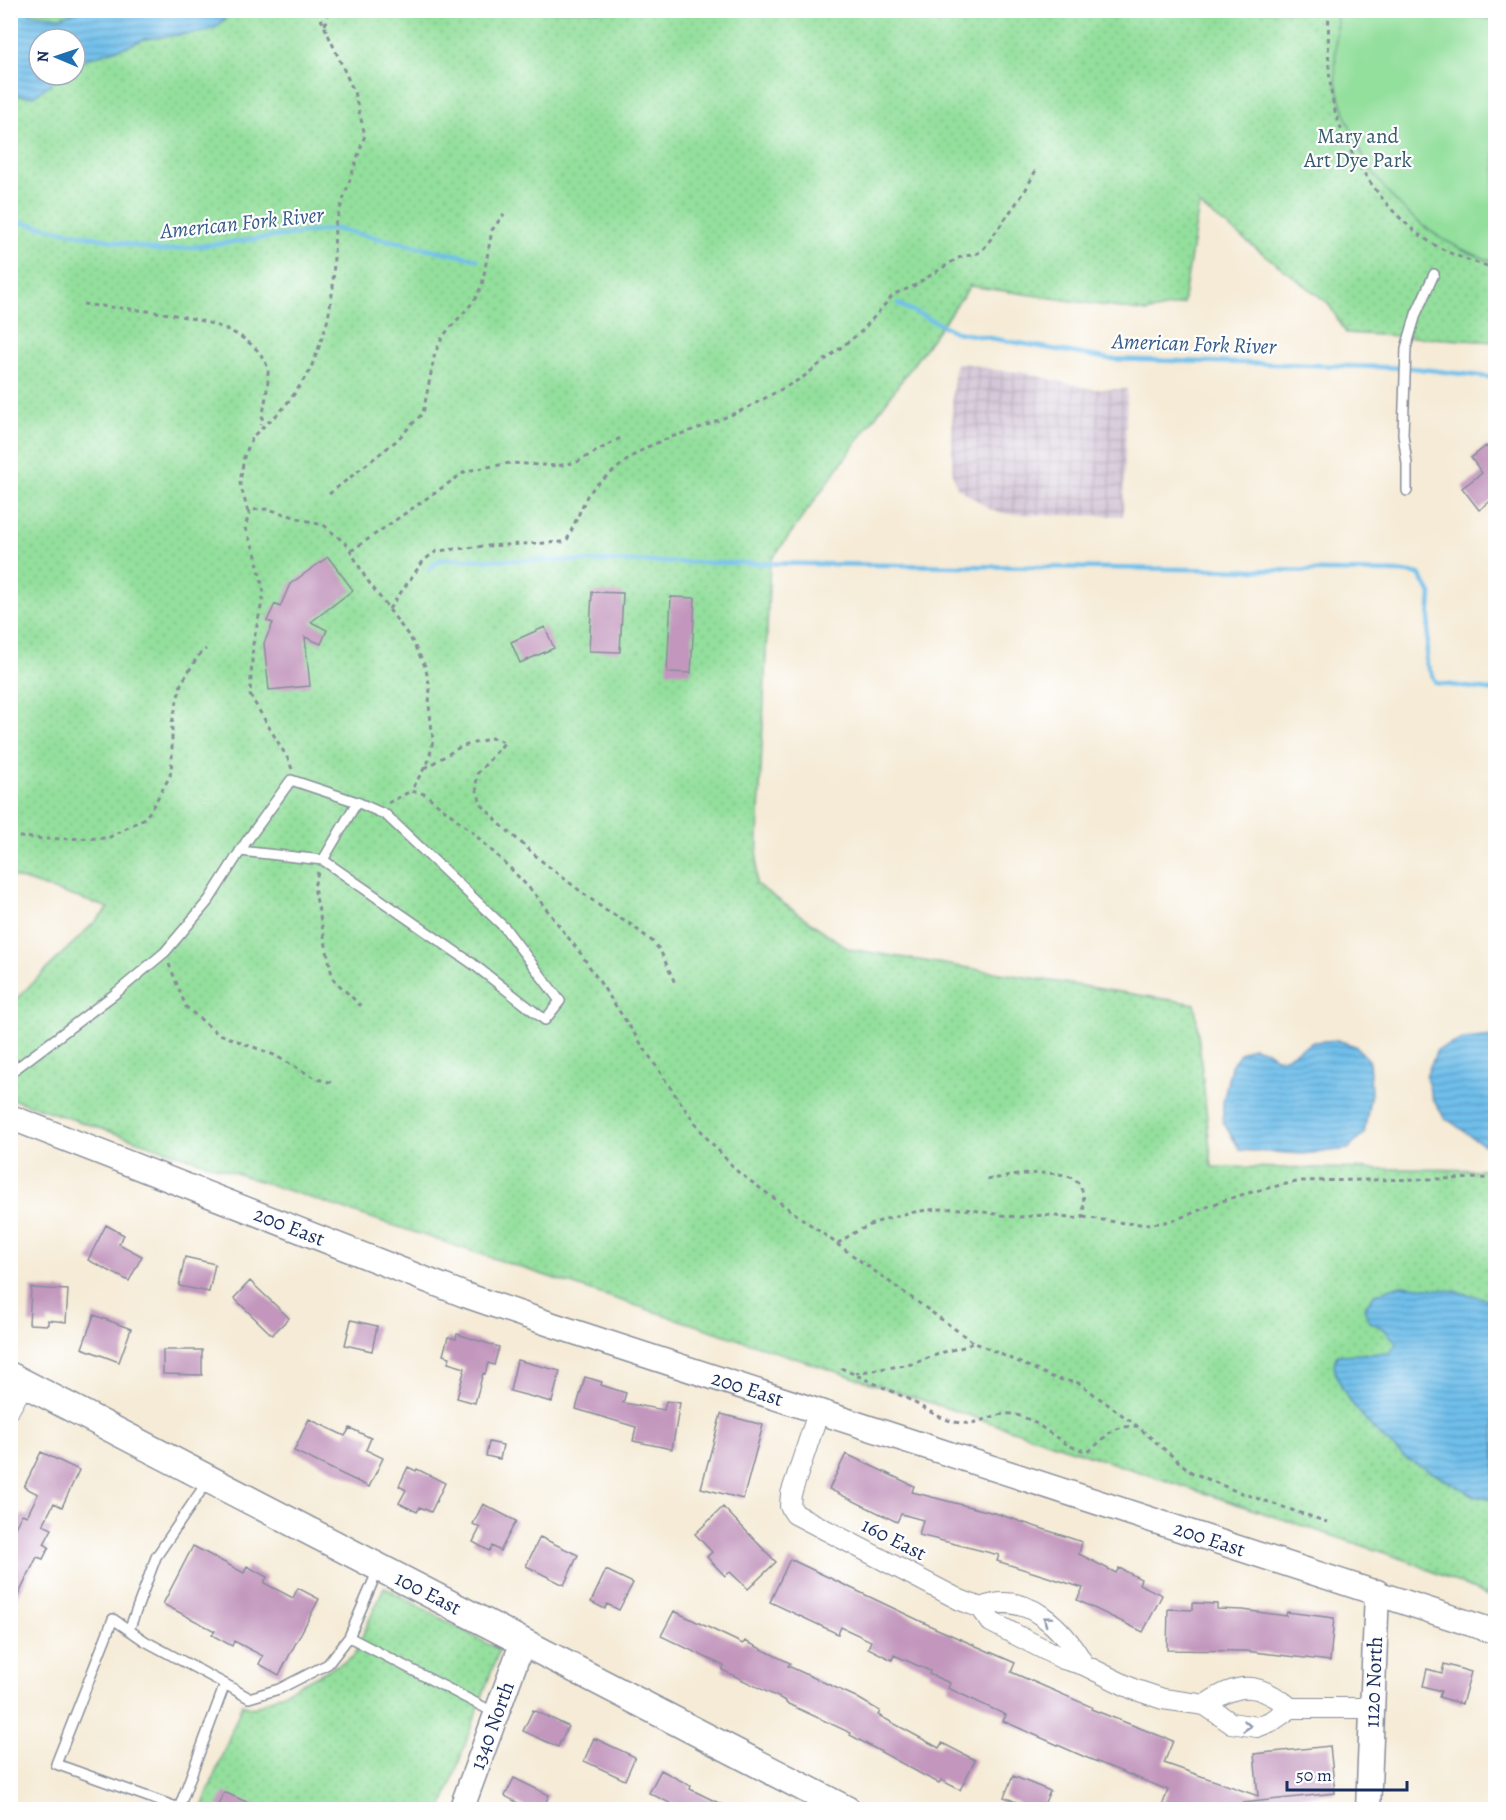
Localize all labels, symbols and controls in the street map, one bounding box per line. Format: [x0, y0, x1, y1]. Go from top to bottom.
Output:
north arrow [27, 27, 87, 87]
text: N [32, 50, 54, 63]
park label: Mary and Art Dye Park [1303, 122, 1413, 174]
water label: American Fork River [158, 199, 327, 247]
water label: American Fork River [1110, 326, 1278, 362]
street label: 200 East [250, 1200, 329, 1253]
street label: 200 East [708, 1364, 787, 1413]
street label: 160 East [857, 1511, 931, 1567]
street label: 200 East [1170, 1514, 1249, 1563]
street label: 100 East [390, 1564, 466, 1622]
one-way arrow [1043, 1616, 1054, 1627]
street label: 1120 North [1357, 1636, 1389, 1728]
street label: 1340 North [463, 1677, 521, 1774]
one-way arrow [1243, 1719, 1252, 1732]
scale bar [1287, 1754, 1407, 1792]
text: 50 m [1296, 1763, 1332, 1787]

